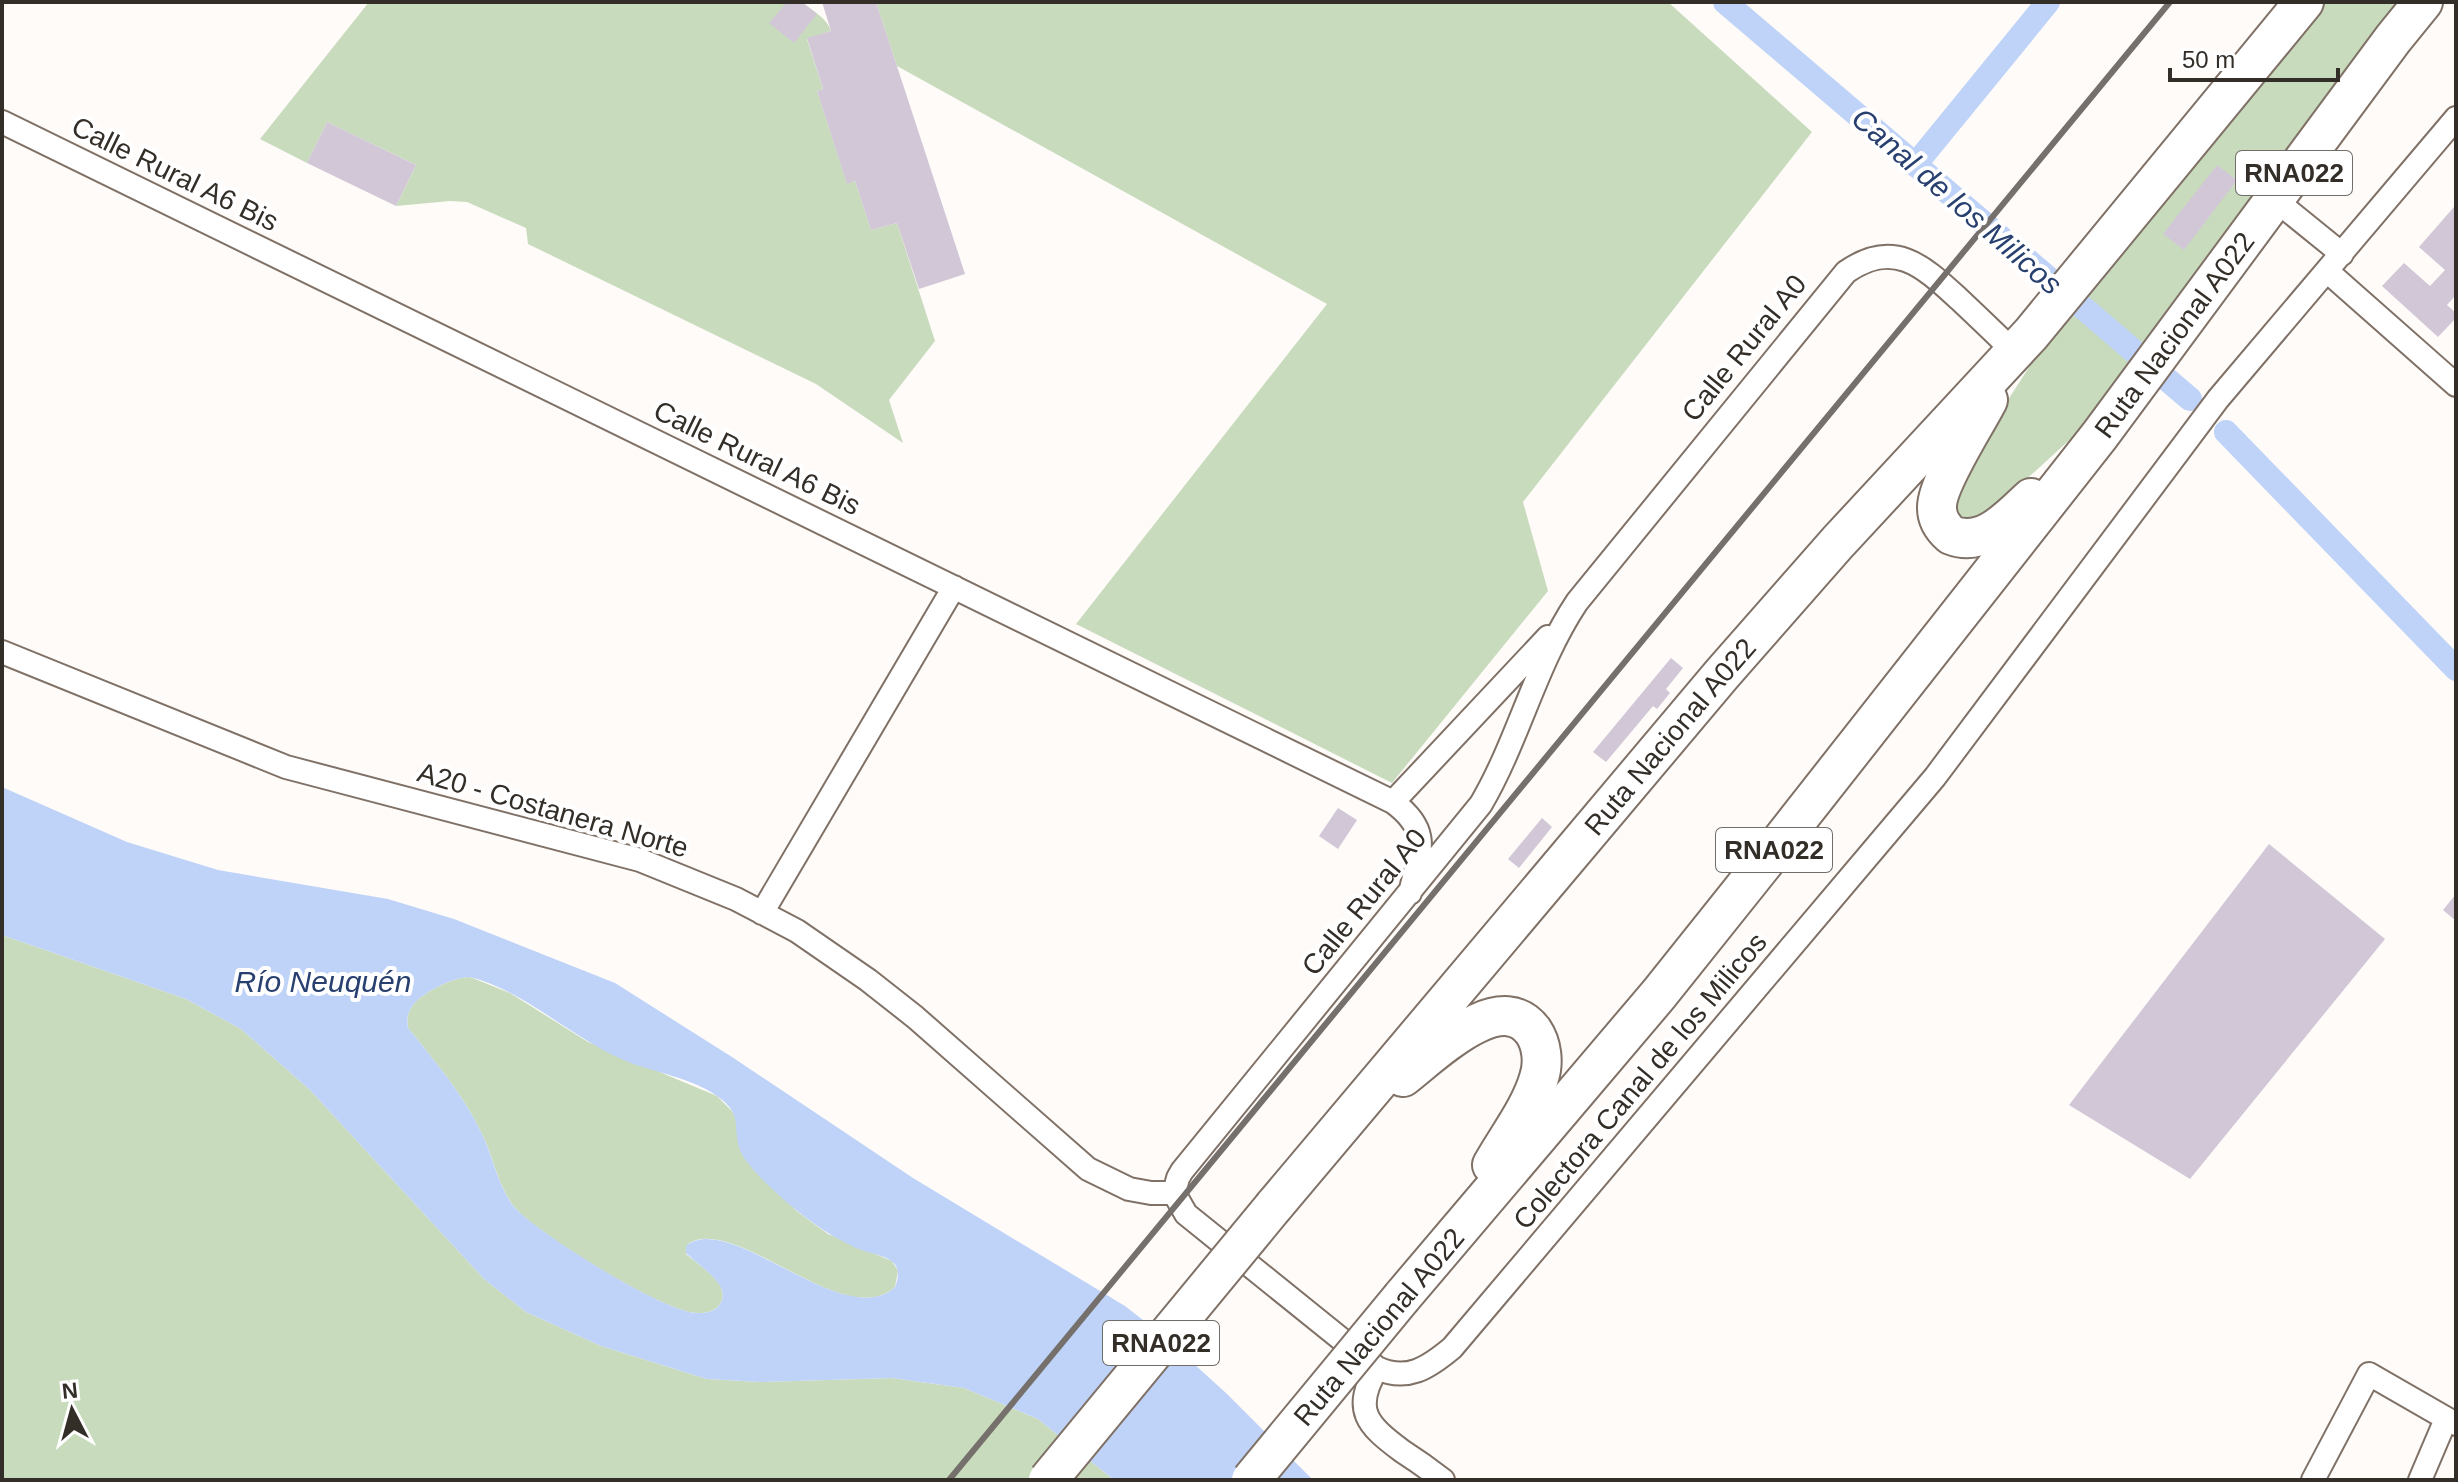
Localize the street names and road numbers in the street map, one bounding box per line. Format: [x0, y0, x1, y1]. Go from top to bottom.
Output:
street label: Calle Rural A6 Bis [67, 111, 283, 237]
road number: RNA022 [2236, 151, 2352, 195]
street label: Ruta Nacional A022 [2088, 226, 2260, 444]
street label: Calle Rural A0 [1676, 269, 1812, 427]
street label: Calle Rural A6 Bis [649, 395, 865, 521]
street label: Ruta Nacional A022 [1578, 632, 1762, 841]
street label: A20 - Costanera Norte [414, 756, 692, 864]
street label: Calle Rural A0 [1296, 823, 1432, 981]
road number: RNA022 [1716, 828, 1832, 872]
street label: Colectora Canal de los Milicos [1507, 927, 1773, 1235]
street label: Ruta Nacional A022 [1288, 1222, 1470, 1432]
road number: RNA022 [1103, 1321, 1219, 1365]

